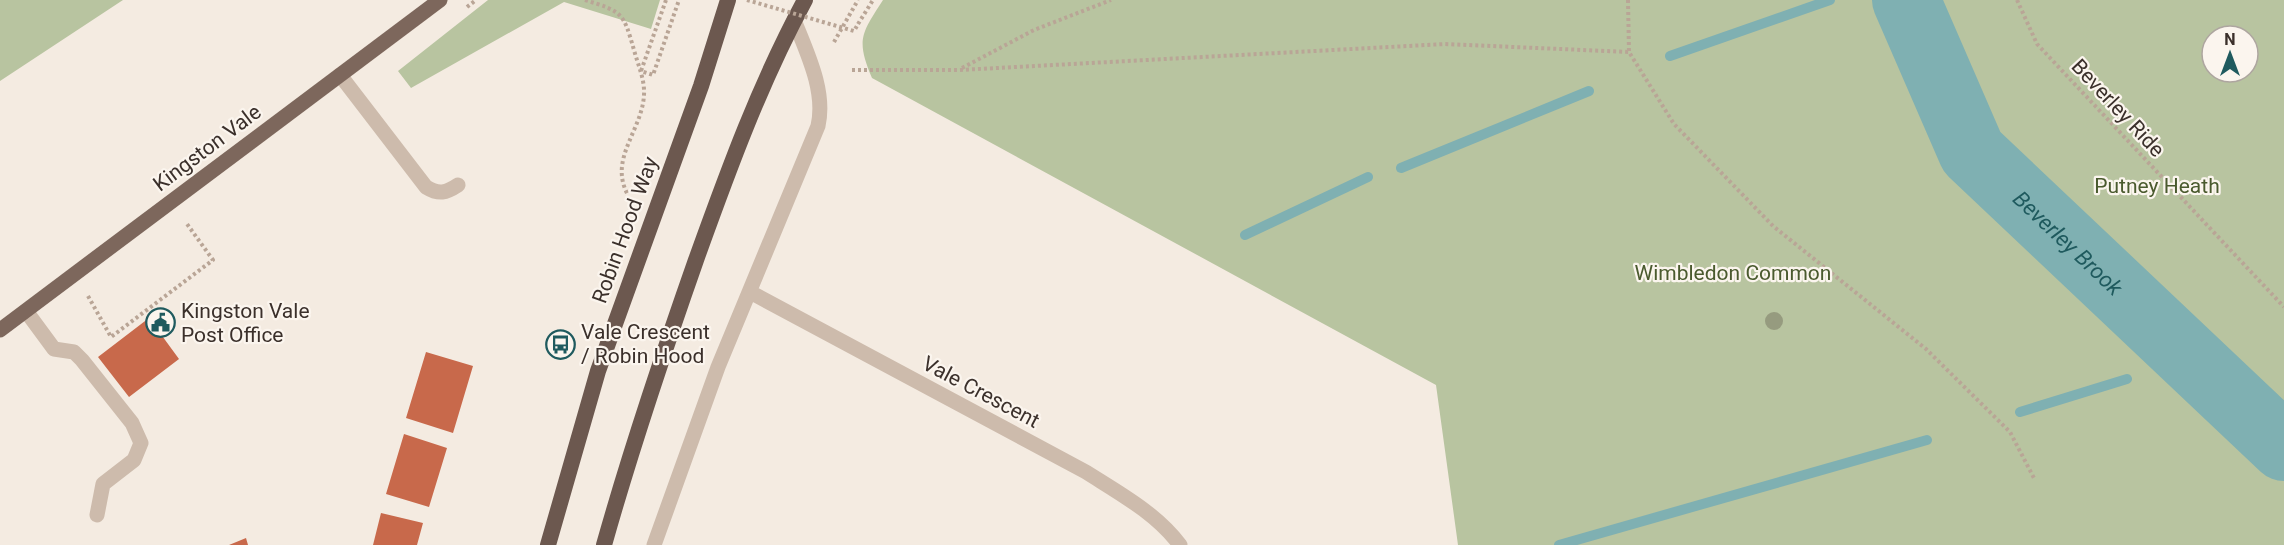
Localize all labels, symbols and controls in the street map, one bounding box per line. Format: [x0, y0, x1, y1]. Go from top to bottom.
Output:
north arrow [2200, 24, 2260, 84]
text: N [2224, 30, 2236, 49]
street label: Beverley Ride [2067, 54, 2169, 162]
street label: Kingston Vale [148, 100, 266, 196]
street label: Robin Hood Way [587, 153, 663, 307]
park label: Putney Heath [2094, 174, 2220, 198]
water label: Beverley Brook [2008, 185, 2129, 301]
park label: Wimbledon Common [1635, 261, 1831, 285]
place label: Kingston Vale Post Office [181, 299, 310, 347]
public building icon: Kingston Vale Post Office [144, 307, 176, 339]
place label: Vale Crescent / Robin Hood [581, 320, 710, 368]
bus stop icon: Vale Crescent / Robin Hood [544, 328, 576, 360]
street label: Vale Crescent [918, 351, 1044, 433]

